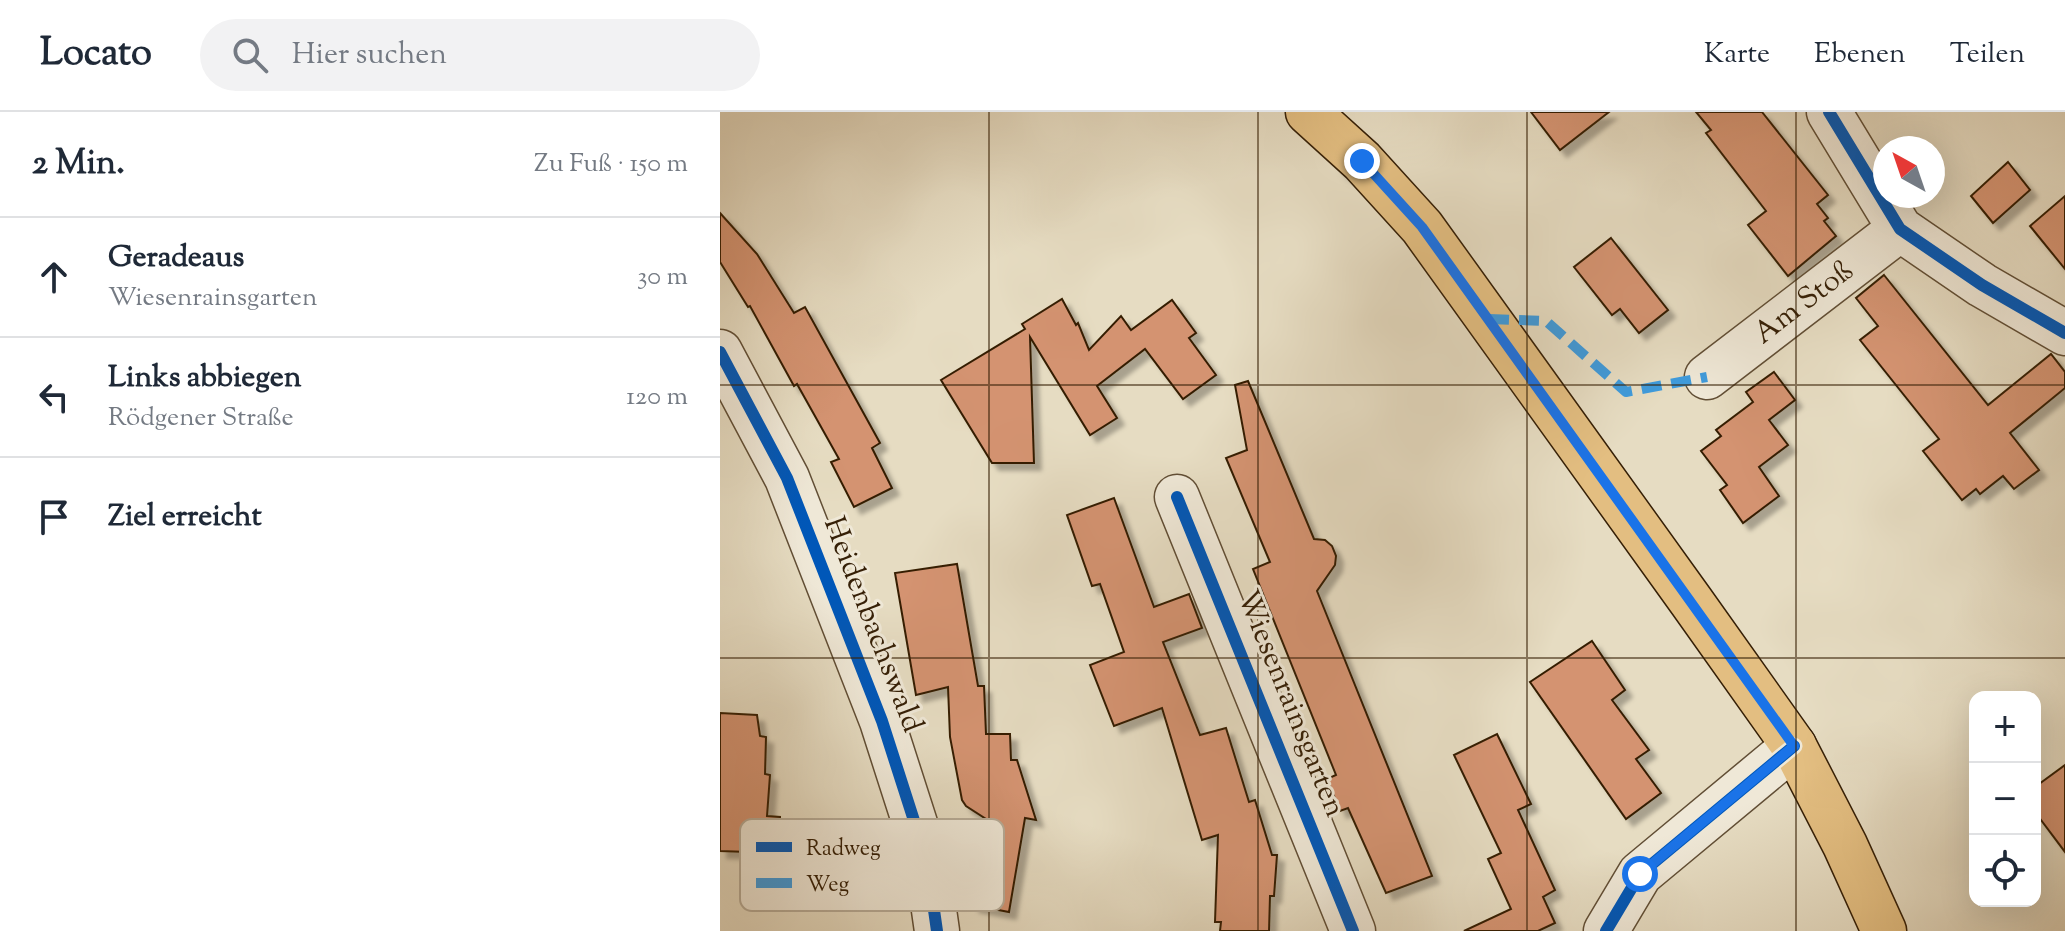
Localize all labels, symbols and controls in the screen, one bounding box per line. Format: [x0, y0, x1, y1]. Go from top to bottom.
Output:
search box [200, 19, 760, 91]
text: Locato [40, 28, 152, 82]
icon: search [228, 33, 272, 77]
text: Hier suchen [292, 34, 447, 77]
text: Karte [1704, 35, 1770, 75]
text: Ebenen [1814, 35, 1906, 75]
text: Teilen [1950, 35, 2025, 75]
north arrow [1873, 136, 1945, 208]
text: 2 Min. [32, 140, 125, 189]
route end [1344, 143, 1380, 179]
text: Zu Fuß · 150 m [534, 146, 688, 183]
text: Geradeaus [108, 237, 244, 280]
street label: Am Stoß [1745, 250, 1863, 355]
icon: ahead [32, 255, 76, 299]
text: 30 m [637, 259, 688, 296]
text: Wiesenrainsgarten [108, 280, 317, 317]
text: Links abbiegen [108, 357, 301, 400]
icon: left [32, 375, 76, 419]
text: 120 m [626, 379, 688, 416]
text: Rödgener Straße [108, 400, 294, 437]
icon: arrive [32, 495, 76, 539]
text: Ziel erreicht [108, 496, 262, 539]
street label: Heidenbachswald [811, 511, 933, 739]
street label: Wiesenrainsgarten [1225, 584, 1355, 824]
map controls [1969, 691, 2041, 907]
button: + [1969, 691, 2041, 763]
button: − [1969, 763, 2041, 835]
legend [740, 819, 1004, 911]
text: Radweg [806, 834, 881, 866]
button: locate [1969, 835, 2041, 907]
route start [1622, 856, 1658, 892]
text: Weg [806, 870, 850, 902]

